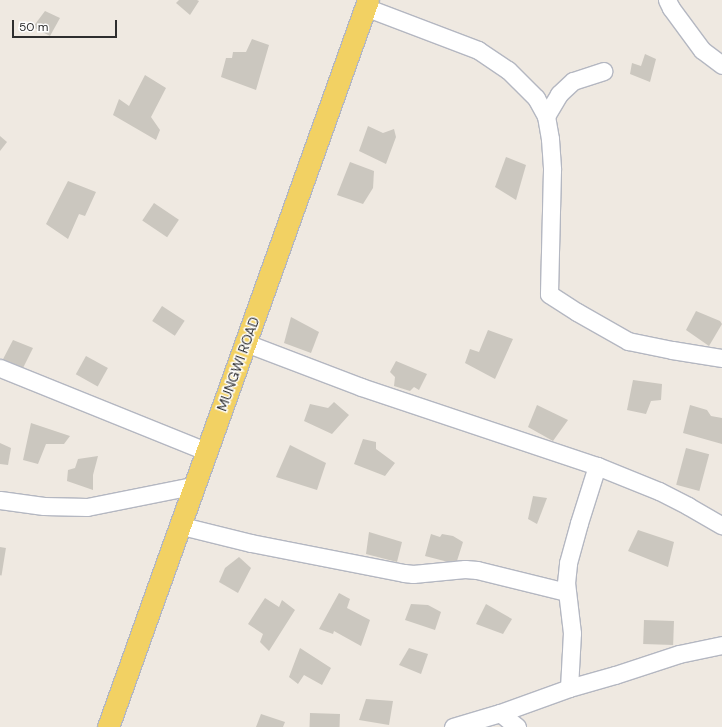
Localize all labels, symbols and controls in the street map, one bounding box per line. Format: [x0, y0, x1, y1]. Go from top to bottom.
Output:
scale bar [14, 12, 119, 38]
text: 50 m [19, 19, 48, 35]
street label: MUNGWI ROAD [213, 315, 263, 413]

